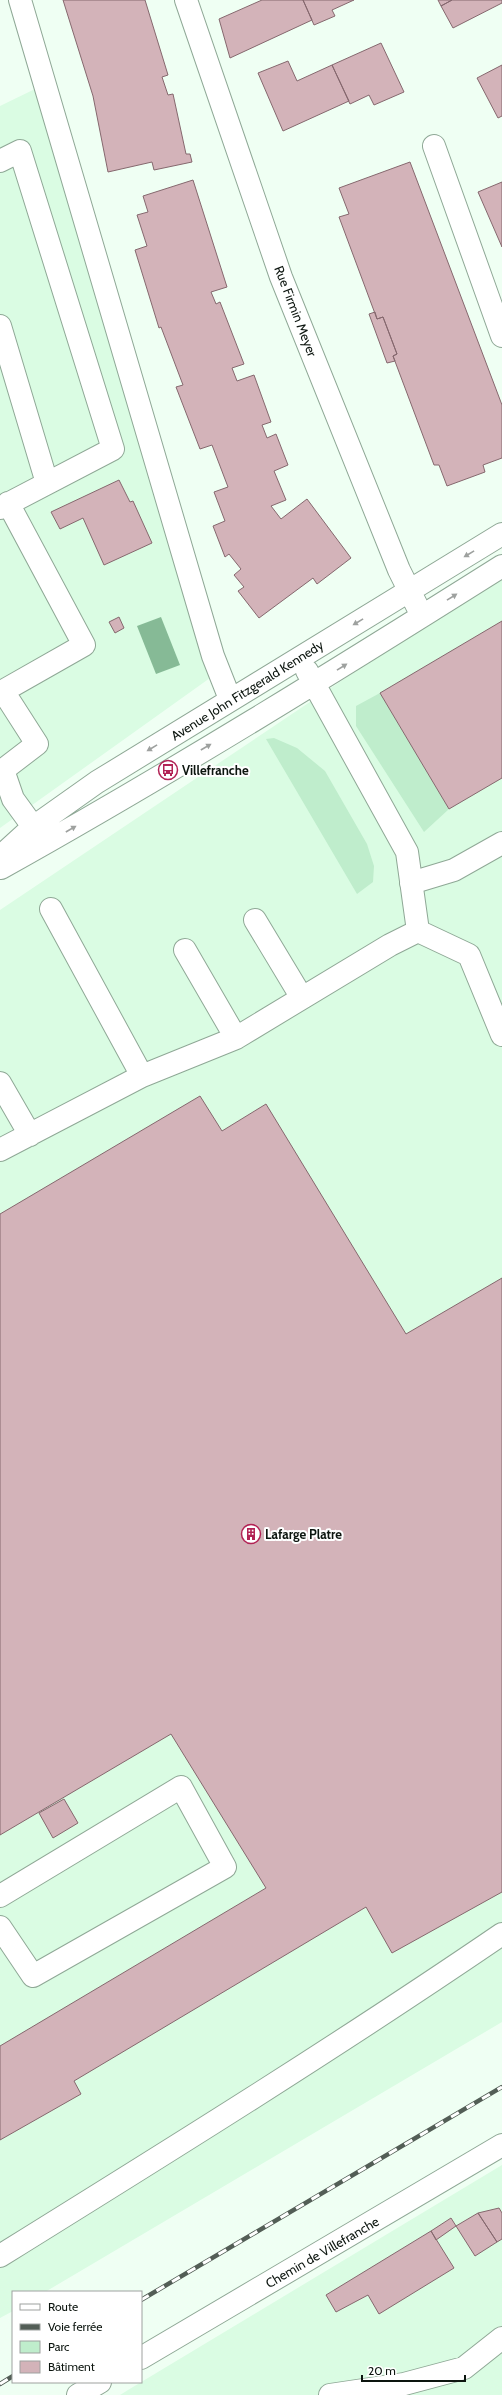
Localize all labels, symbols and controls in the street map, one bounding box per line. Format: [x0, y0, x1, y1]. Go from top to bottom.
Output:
street label: Rue Firmin Meyer [271, 263, 321, 360]
one-way arrow [464, 550, 474, 558]
one-way arrow [446, 594, 458, 601]
one-way arrow [352, 618, 364, 625]
street label: Avenue John Fitzgerald Kennedy [168, 636, 327, 744]
one-way arrow [336, 663, 348, 670]
one-way arrow [200, 744, 212, 751]
one-way arrow [146, 745, 157, 752]
bus stop icon: Villefranche [157, 759, 179, 781]
place label: Villefranche [182, 762, 249, 778]
one-way arrow [65, 825, 77, 832]
building icon: Lafarge Platre [240, 1523, 262, 1545]
place label: Lafarge Platre [265, 1526, 342, 1542]
street label: Chemin de Villefranche [262, 2213, 382, 2291]
legend [12, 2291, 142, 2383]
text: Route [48, 2299, 78, 2314]
text: Voie ferrée [48, 2319, 102, 2334]
text: Parc [48, 2339, 70, 2354]
scale bar [362, 2357, 465, 2383]
text: Bâtiment [48, 2359, 95, 2374]
text: 20 m [368, 2363, 396, 2378]

